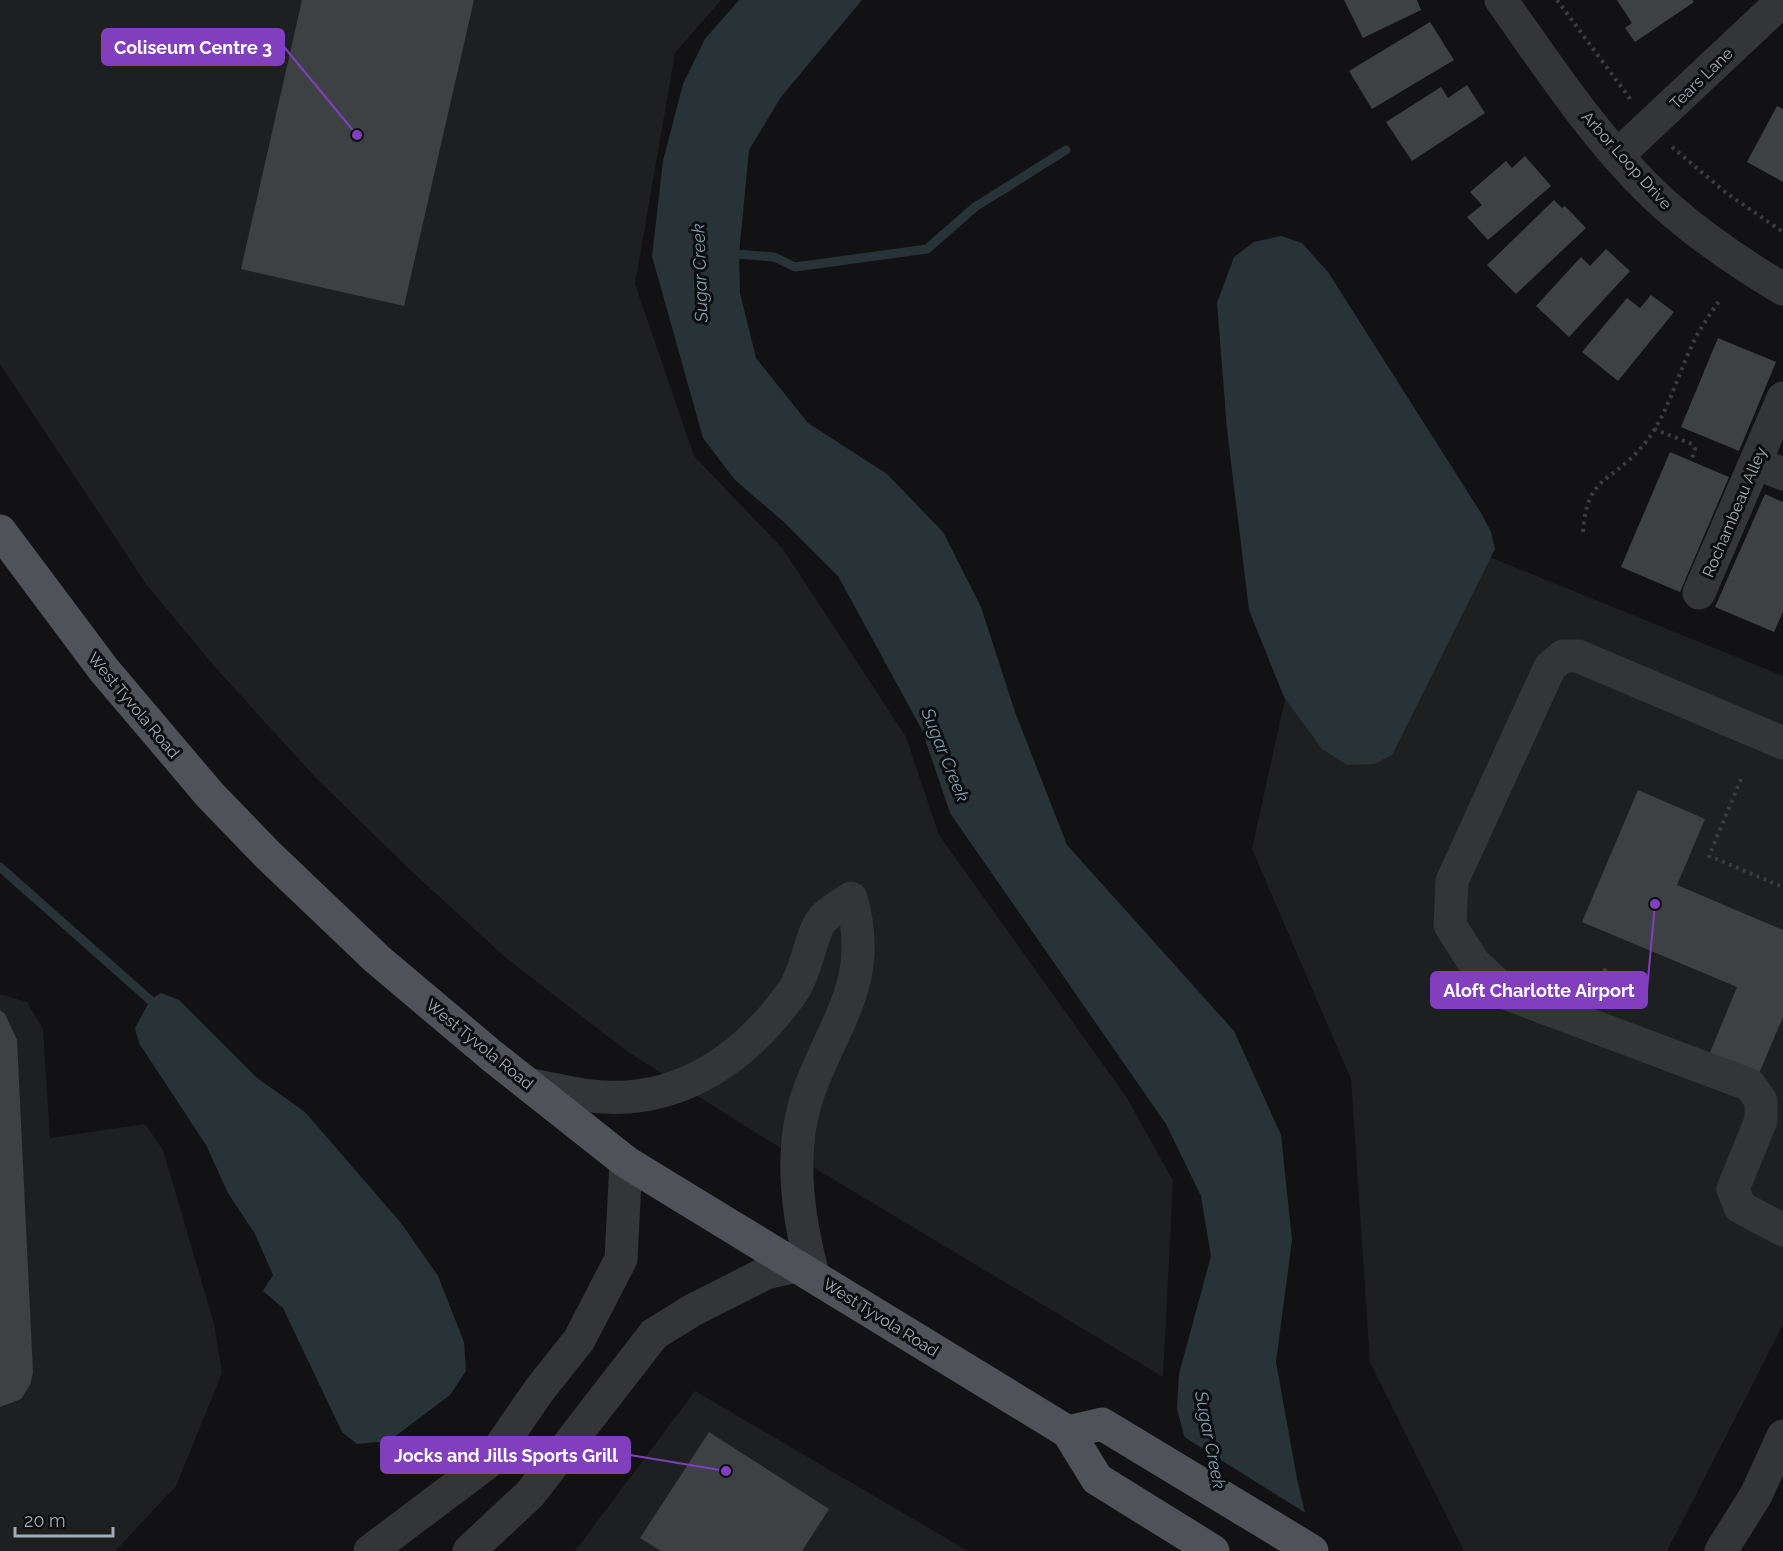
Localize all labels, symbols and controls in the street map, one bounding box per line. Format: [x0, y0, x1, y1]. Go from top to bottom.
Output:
callout: Coliseum Centre 3 [102, 29, 284, 65]
text: Coliseum Centre 3 [114, 37, 272, 58]
street label: Tears Lane [1666, 44, 1737, 113]
street label: Arbor Loop Drive [1578, 107, 1676, 213]
water label: Sugar Creek [687, 223, 712, 324]
street label: Rochambeau Alley [1698, 444, 1771, 580]
street label: West Tyvola Road [84, 649, 183, 762]
water label: Sugar Creek [917, 704, 974, 805]
callout: Aloft Charlotte Airport [1431, 972, 1647, 1008]
text: Aloft Charlotte Airport [1443, 980, 1635, 1001]
street label: West Tyvola Road [422, 995, 537, 1093]
street label: West Tyvola Road [820, 1274, 942, 1361]
water label: Sugar Creek [1191, 1388, 1230, 1491]
callout: Jocks and Jills Sports Grill [381, 1437, 630, 1473]
text: Jocks and Jills Sports Grill [394, 1445, 618, 1466]
scale bar [15, 1500, 112, 1538]
text: 20 m [24, 1510, 66, 1531]

